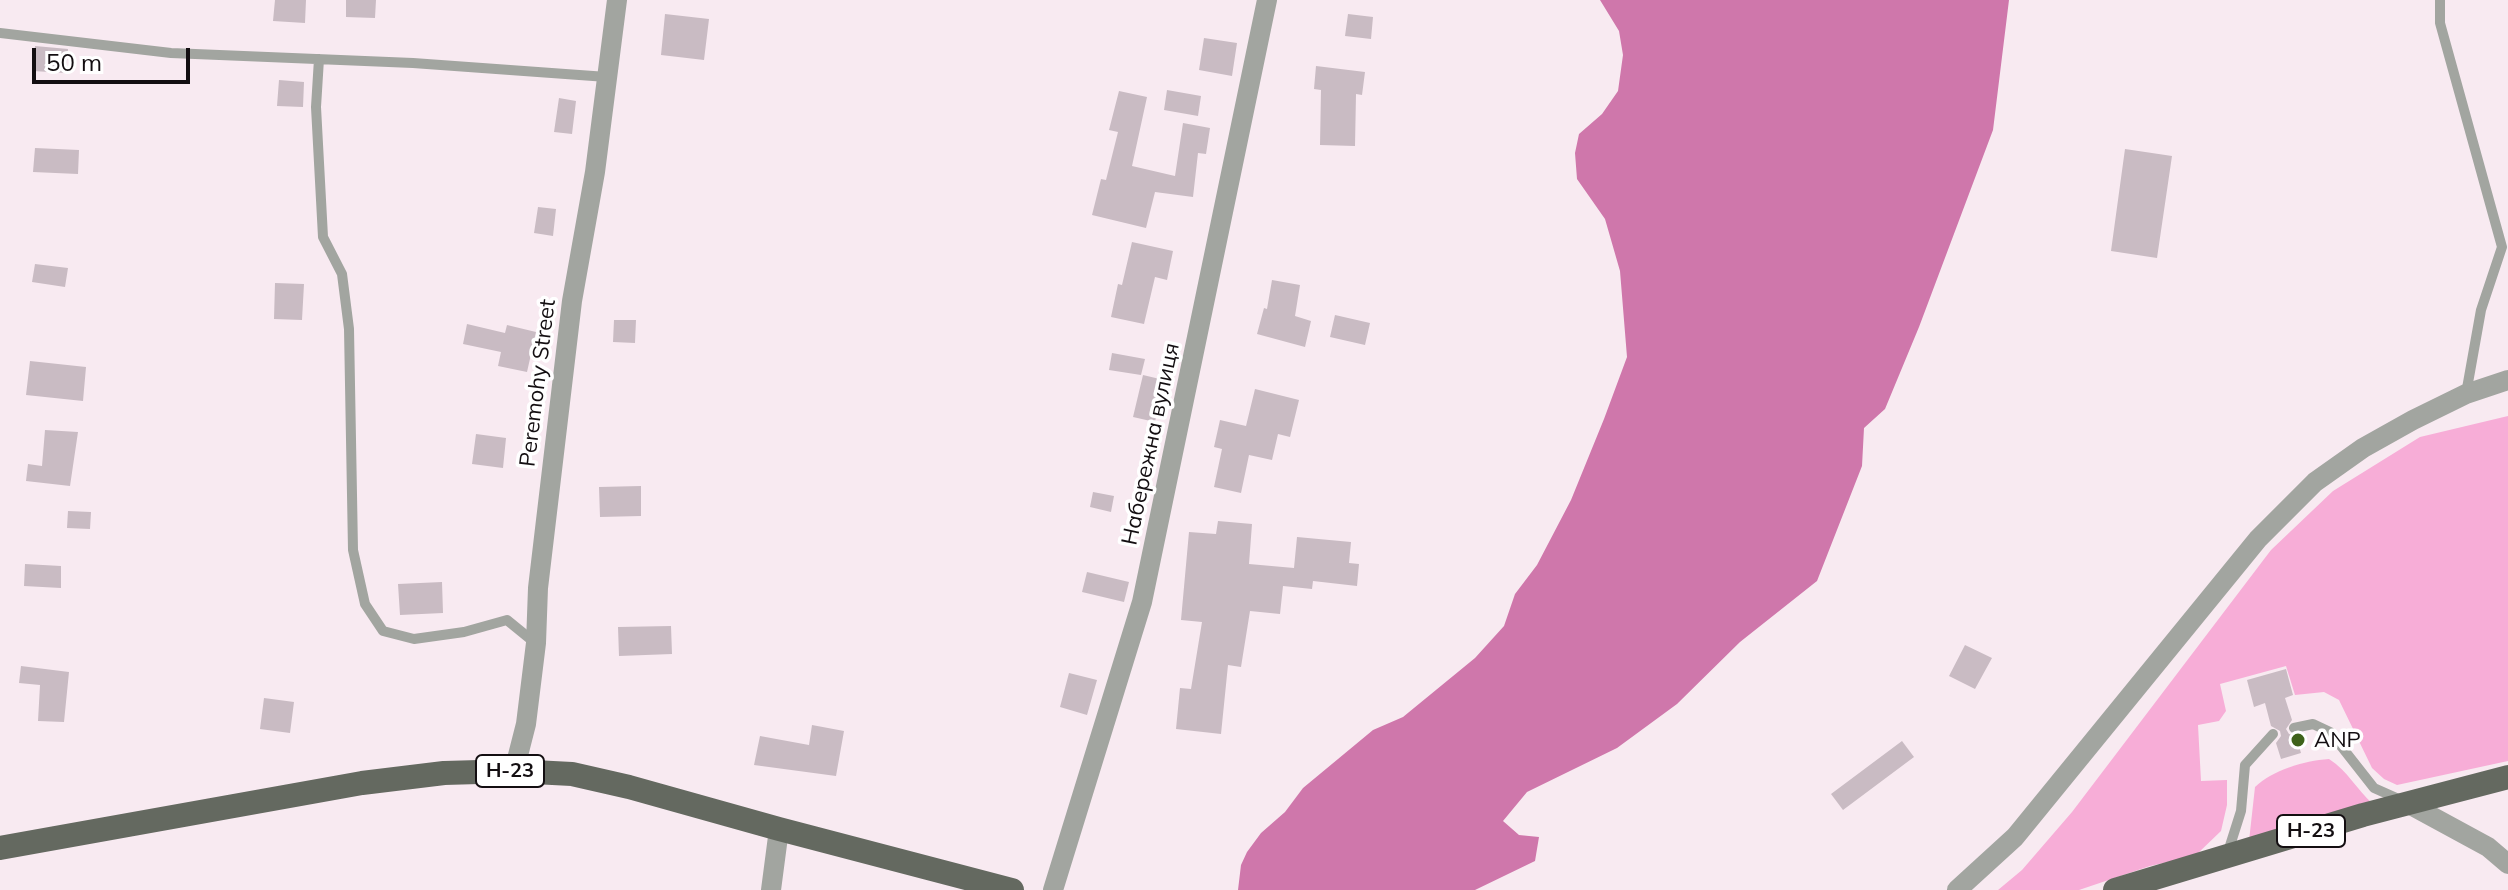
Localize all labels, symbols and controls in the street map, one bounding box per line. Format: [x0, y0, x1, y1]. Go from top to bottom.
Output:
scale bar [36, 32, 194, 82]
text: 50 m [46, 47, 102, 77]
street label: Peremohy Street [515, 298, 561, 468]
street label: Набережна вулиця [1117, 341, 1185, 547]
place label: ANP [2314, 727, 2361, 753]
marker: ANP [2289, 731, 2307, 749]
road number: Н-23 [476, 755, 544, 787]
road number: Н-23 [2277, 815, 2345, 847]

